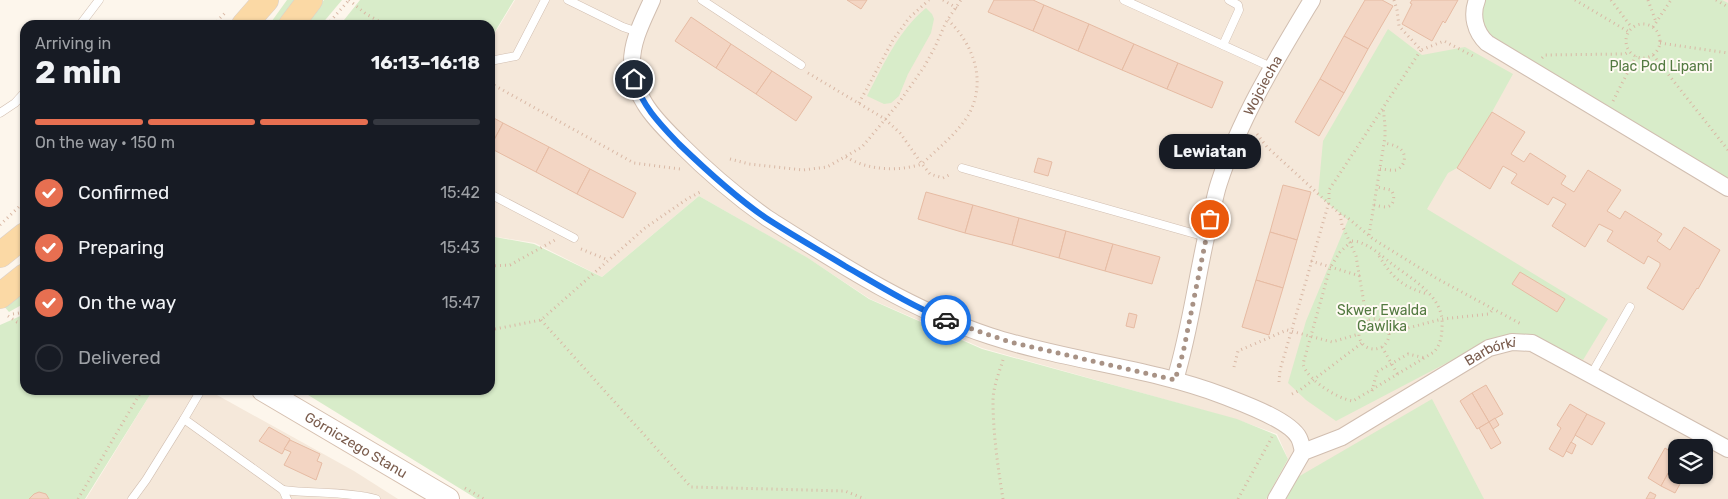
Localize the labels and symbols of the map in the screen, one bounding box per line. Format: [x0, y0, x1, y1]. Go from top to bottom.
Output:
street label: Wojciecha [1240, 53, 1286, 118]
pin [613, 58, 655, 100]
park label: Plac Pod Lipami [1609, 58, 1713, 75]
callout: Lewiatan [1159, 134, 1261, 169]
pin [1189, 198, 1231, 240]
courier [921, 295, 971, 345]
park label: Skwer Ewalda Gawlika [1337, 302, 1427, 335]
street label: Barbórki [1462, 334, 1516, 370]
street label: Górniczego Stanu [301, 408, 410, 482]

